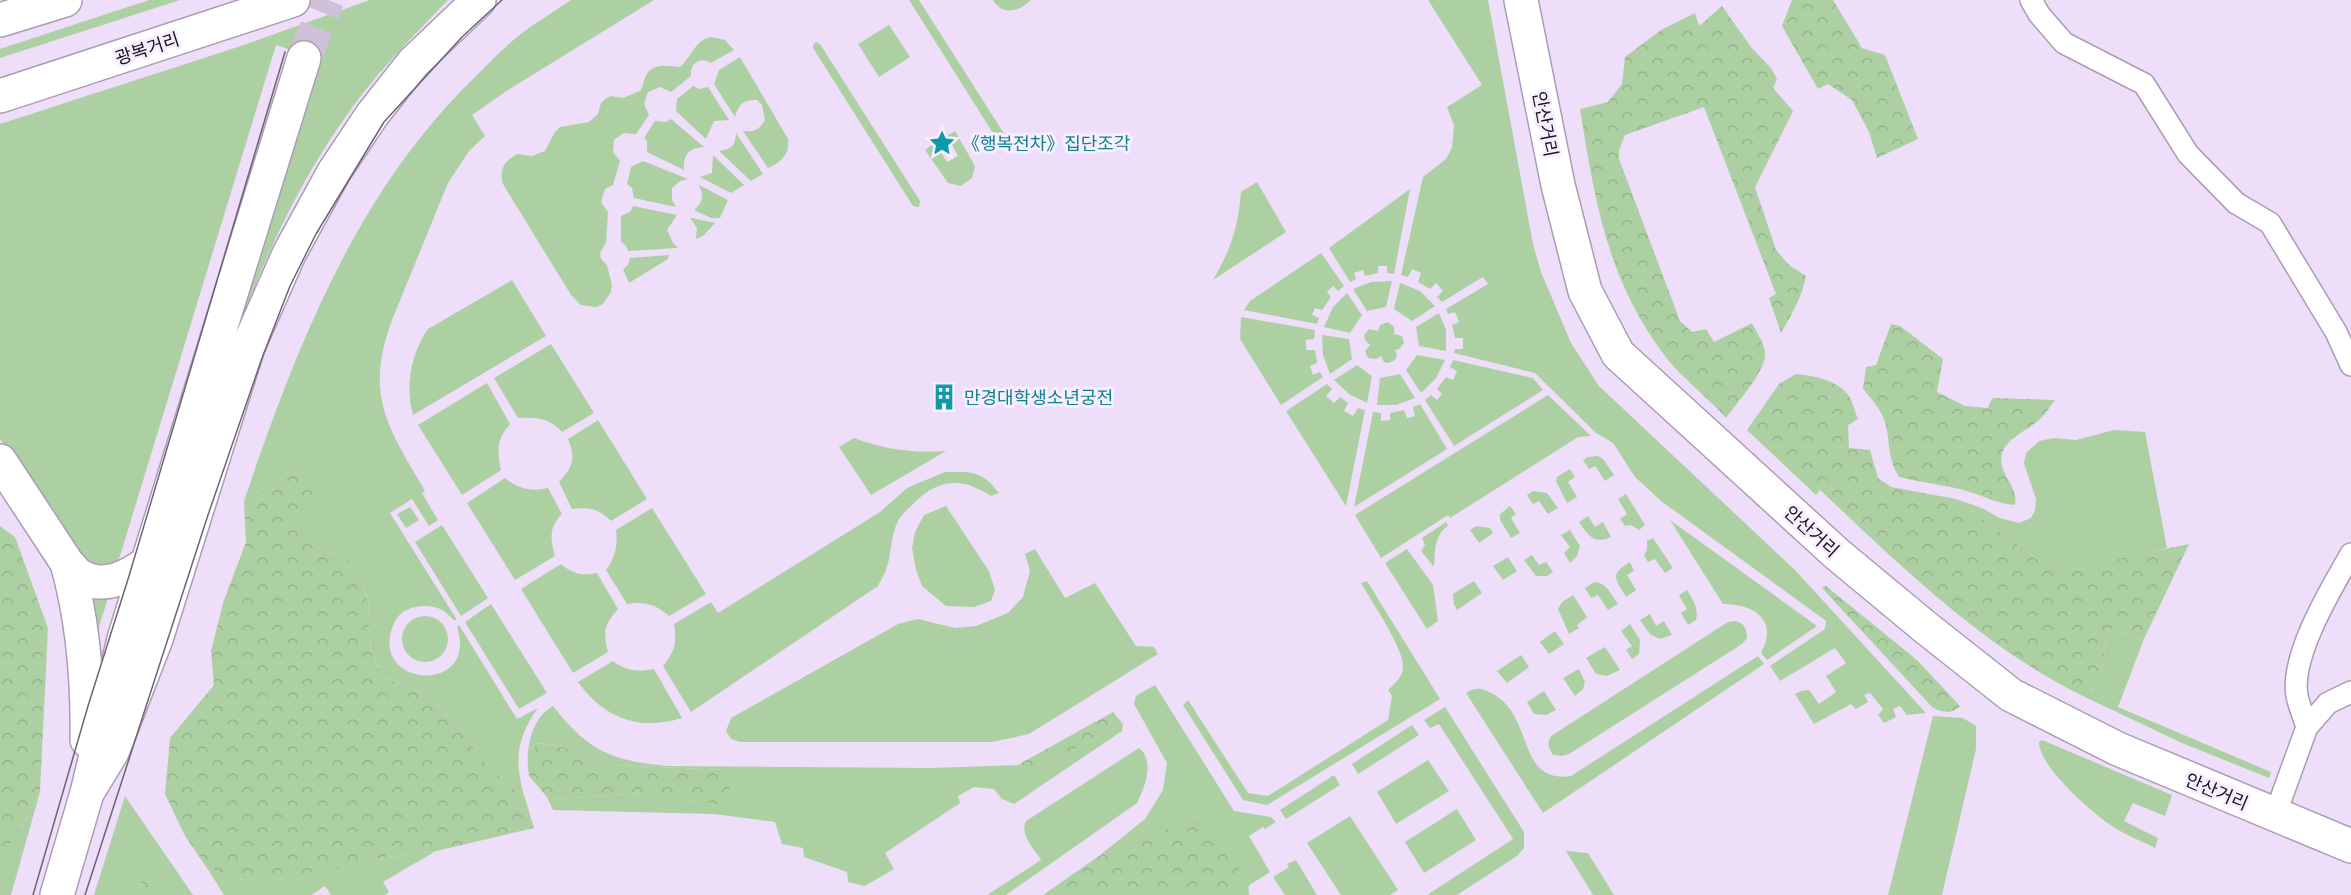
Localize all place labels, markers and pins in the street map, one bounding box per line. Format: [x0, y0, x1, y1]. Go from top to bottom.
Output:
place icon: 《행복전차》집단조각 [927, 128, 957, 158]
place label: 《행복전차》집단조각 [962, 131, 1130, 155]
building icon: 만경대학생소년궁전 [929, 382, 959, 412]
place label: 만경대학생소년궁전 [964, 385, 1113, 409]

